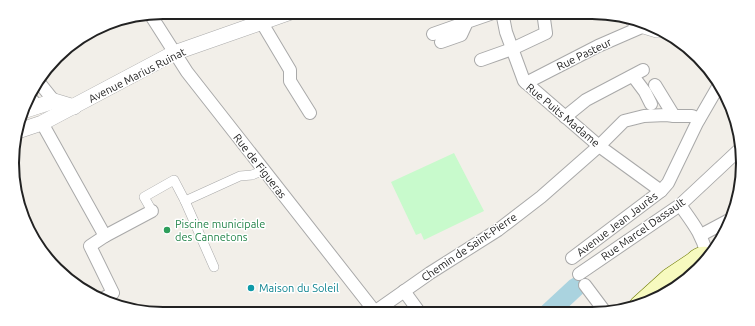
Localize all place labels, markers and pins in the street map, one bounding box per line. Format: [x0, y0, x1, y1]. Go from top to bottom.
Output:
place label: Piscine municipale des Cannetons [175, 218, 265, 243]
marker: Piscine municipale des Cannetons [162, 225, 172, 235]
place label: Maison du Soleil [259, 282, 339, 294]
marker: Maison du Soleil [246, 283, 256, 293]

